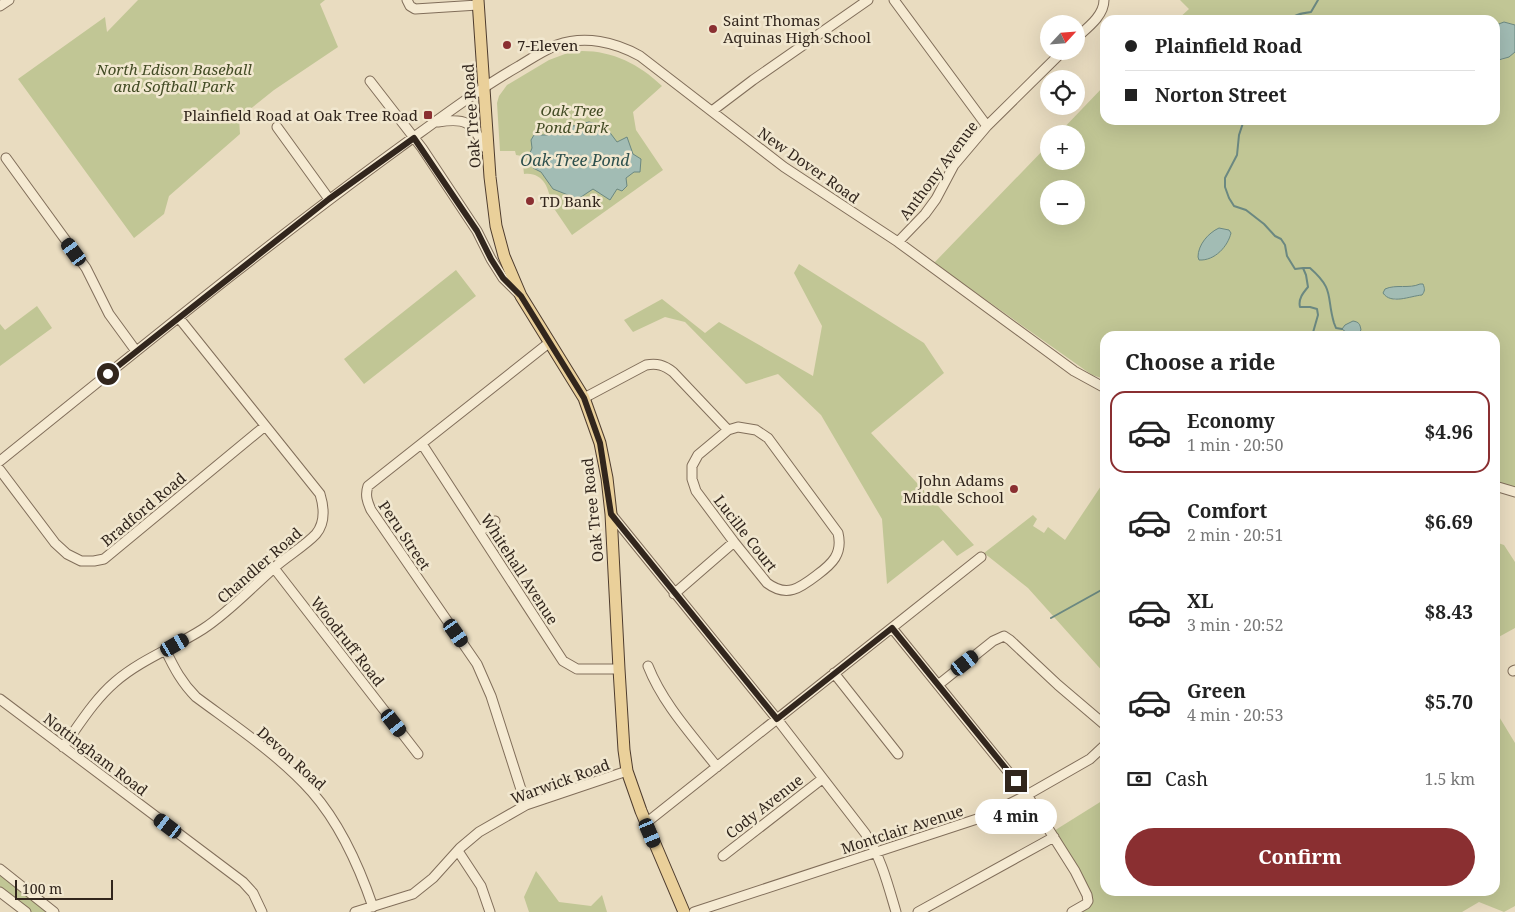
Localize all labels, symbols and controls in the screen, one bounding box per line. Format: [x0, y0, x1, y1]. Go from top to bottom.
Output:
place label: Saint Thomas Aquinas High School [723, 10, 871, 47]
north arrow [1040, 15, 1085, 60]
map controls [1040, 15, 1085, 225]
marker: Saint Thomas Aquinas High School [707, 23, 719, 35]
text: Plainfield Road [1155, 33, 1302, 59]
place label: 7-Eleven [517, 35, 579, 55]
marker: 7-Eleven [501, 39, 513, 51]
park label: North Edison Baseball and Softball Park [95, 59, 252, 96]
street label: Oak Tree Road [457, 63, 485, 169]
button: locate [1040, 70, 1085, 115]
text: Norton Street [1155, 82, 1287, 108]
park label: Oak Tree Pond Park [534, 100, 609, 137]
place label: Plainfield Road at Oak Tree Road [183, 105, 418, 125]
marker: Plainfield Road at Oak Tree Road [422, 109, 434, 121]
street label: Anthony Avenue [894, 116, 982, 224]
street label: New Dover Road [754, 122, 864, 208]
button: + [1040, 125, 1085, 170]
water label: Oak Tree Pond [520, 149, 630, 171]
button: − [1040, 180, 1085, 225]
place label: TD Bank [540, 191, 601, 211]
marker: TD Bank [524, 195, 536, 207]
car [59, 235, 88, 269]
text: Choose a ride [1125, 346, 1275, 376]
route start [97, 363, 119, 385]
text: Economy [1187, 408, 1275, 434]
icon: car [1127, 410, 1172, 455]
text: $4.96 [1424, 419, 1473, 445]
text: 1 min · 20:50 [1187, 434, 1283, 456]
street label: Oak Tree Road [577, 457, 607, 563]
street label: Bradford Road [96, 468, 190, 550]
place label: John Adams Middle School [903, 470, 1004, 507]
marker: John Adams Middle School [1008, 483, 1020, 495]
street label: Lucille Court [710, 491, 782, 575]
street label: Peru Street [375, 496, 435, 574]
text: Comfort [1187, 498, 1267, 524]
icon: car [1127, 500, 1172, 545]
text: $6.69 [1424, 509, 1473, 535]
street label: Whitehall Avenue [477, 510, 563, 628]
street label: Chandler Road [212, 523, 306, 607]
text: 2 min · 20:51 [1187, 524, 1283, 546]
text: XL [1187, 588, 1213, 614]
icon: car [1127, 590, 1172, 635]
street label: Woodruff Road [307, 592, 389, 690]
text: $8.43 [1424, 599, 1473, 625]
text: 3 min · 20:52 [1187, 614, 1283, 636]
car [441, 616, 470, 650]
car [158, 631, 191, 659]
car [948, 648, 981, 678]
text: Green [1187, 678, 1246, 704]
icon: car [1127, 680, 1172, 725]
text: $5.70 [1424, 689, 1473, 715]
text: 4 min · 20:53 [1187, 704, 1283, 726]
car [378, 707, 409, 739]
street label: Nottingham Road [40, 708, 152, 800]
street label: Devon Road [253, 722, 331, 794]
street label: Warwick Road [508, 754, 612, 808]
icon: cash [1125, 765, 1153, 793]
text: Cash [1165, 766, 1208, 792]
text: 1.5 km [1424, 768, 1475, 790]
street label: Cody Avenue [721, 769, 807, 843]
route end [1005, 770, 1027, 792]
callout: 4 min [975, 798, 1057, 834]
street label: Montclair Avenue [838, 800, 966, 858]
text: 4 min [993, 805, 1039, 827]
car [151, 811, 184, 841]
car [637, 816, 662, 850]
button: Confirm [1125, 828, 1475, 886]
scale bar [15, 877, 112, 900]
text: 100 m [22, 879, 62, 898]

